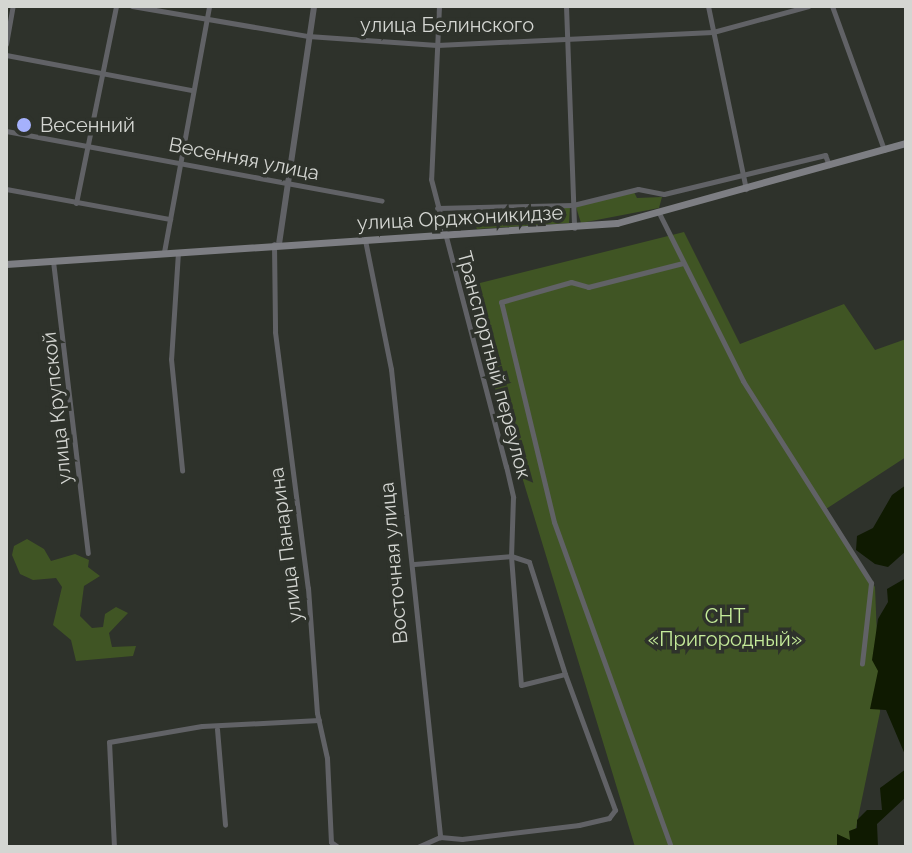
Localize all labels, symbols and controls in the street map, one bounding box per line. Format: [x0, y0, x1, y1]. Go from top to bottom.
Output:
street label: улица Белинского [360, 13, 534, 37]
place label: Весенний [40, 113, 135, 137]
marker: Весенний [15, 116, 33, 134]
street label: Весенняя улица [166, 133, 322, 185]
street label: улица Орджоникидзе [356, 201, 564, 235]
street label: Транспортный переулок [452, 248, 536, 482]
street label: улица Крупской [37, 331, 77, 485]
street label: улица Панарина [265, 466, 307, 624]
street label: Восточная улица [375, 481, 413, 645]
park label: СНТ «Пригородный» [648, 604, 802, 651]

